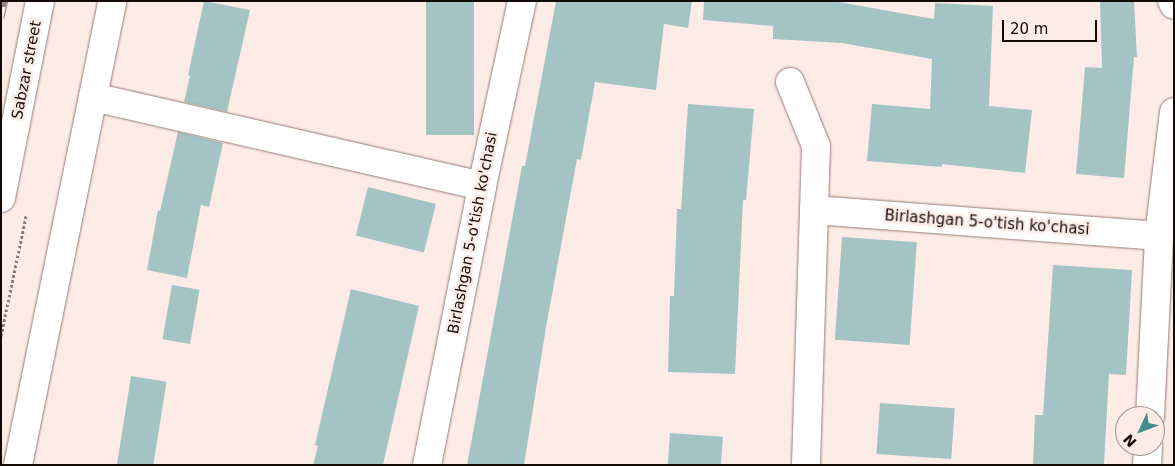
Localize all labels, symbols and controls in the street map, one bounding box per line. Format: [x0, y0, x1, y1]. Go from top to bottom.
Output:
scale bar [1005, 10, 1100, 42]
street label: Sabzar street [9, 19, 45, 121]
text: 20 m [1010, 20, 1048, 38]
street label: Birlashgan 5-o'tish ko'chasi [445, 130, 501, 336]
street label: Birlashgan 5-o'tish ko'chasi [884, 207, 1090, 239]
north arrow [1115, 406, 1165, 456]
text: N [1120, 431, 1140, 450]

